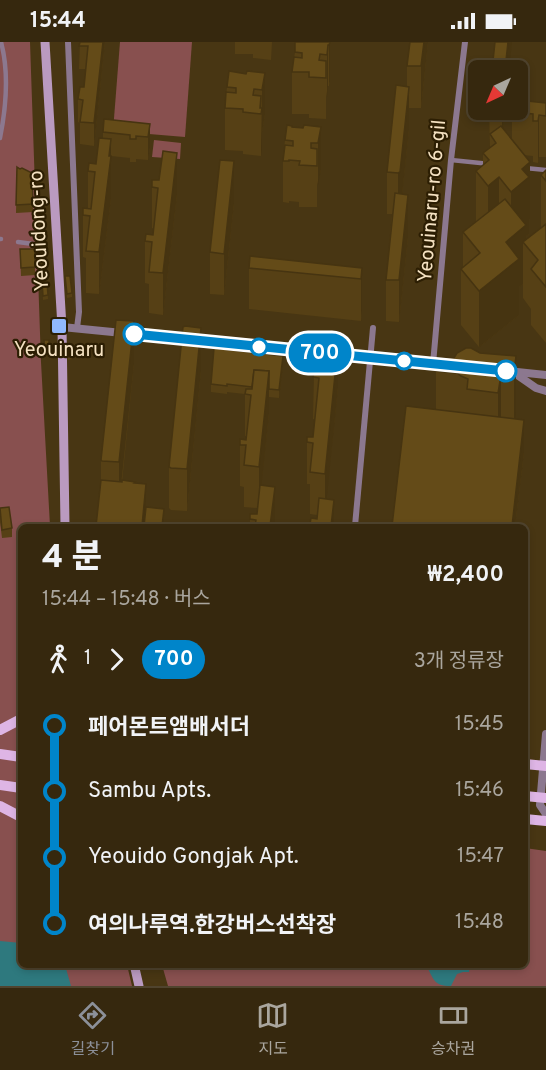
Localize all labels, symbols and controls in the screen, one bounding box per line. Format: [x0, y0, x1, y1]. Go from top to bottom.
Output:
text: 15:44 [30, 8, 86, 35]
north arrow [468, 60, 528, 120]
map controls [468, 60, 528, 120]
street label: Yeouinaru-ro 6-gil [413, 119, 453, 284]
street label: Yeouidong-ro [24, 170, 56, 292]
marker: Yeouinaru [50, 317, 68, 335]
unlabelled marker [123, 323, 145, 345]
line badge: 700 [286, 334, 354, 372]
place label: Yeouinaru [14, 338, 104, 364]
unlabelled marker [250, 338, 268, 356]
text: 700 [301, 340, 340, 367]
unlabelled marker [395, 352, 413, 370]
unlabelled marker [495, 360, 517, 382]
text: 4 분 [42, 538, 102, 580]
text: ₩2,400 [427, 562, 504, 589]
text: 15:44 – 15:48 · 버스 [42, 587, 211, 613]
icon: walk [42, 643, 75, 676]
icon: forward [100, 643, 133, 676]
text: 1 [84, 646, 91, 672]
text: 700 [154, 646, 193, 673]
text: 3개 정류장 [414, 649, 504, 675]
text: 15:45 [455, 712, 504, 738]
text: 페어몬트앰배서더 [88, 715, 250, 742]
text: Sambu Apts. [88, 778, 211, 805]
text: 15:46 [455, 778, 504, 804]
text: Yeouido Gongjak Apt. [88, 844, 299, 871]
text: 15:47 [457, 844, 504, 870]
text: 15:48 [455, 910, 504, 936]
text: 여의나루역.한강버스선착장 [88, 913, 336, 940]
tab: 길찾기 [71, 999, 115, 1060]
tab: 지도 [256, 999, 289, 1060]
tab: 승차권 [431, 999, 475, 1060]

